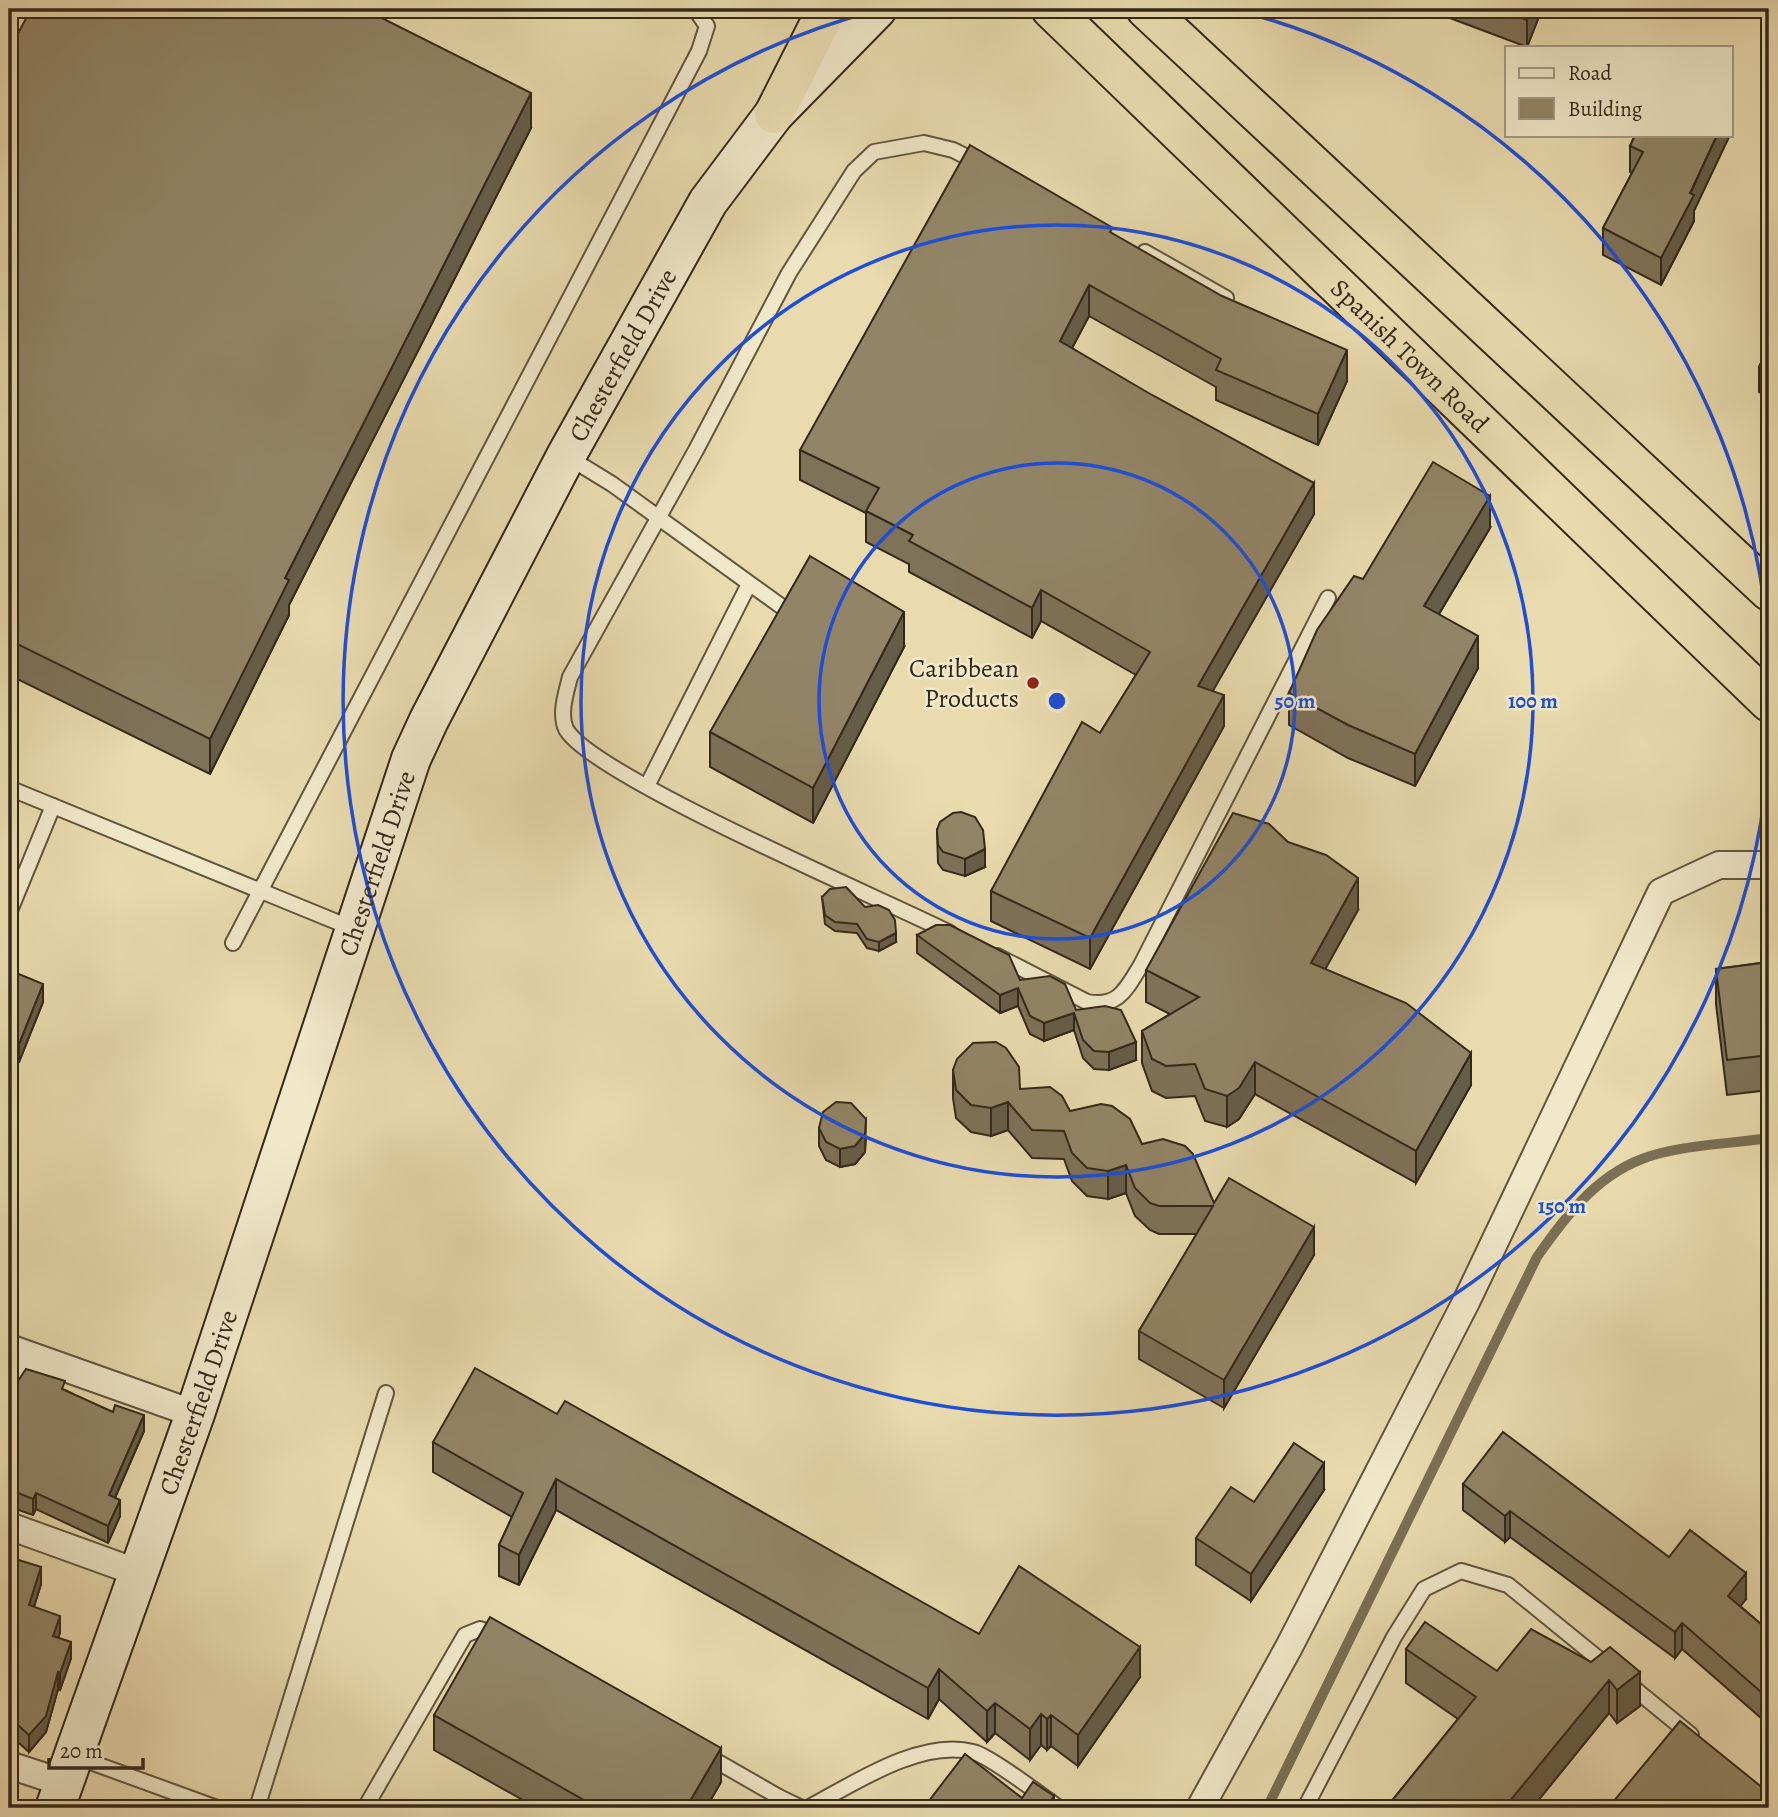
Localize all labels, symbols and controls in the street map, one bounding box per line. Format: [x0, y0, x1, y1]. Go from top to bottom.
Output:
legend [1505, 46, 1732, 136]
text: Road [1568, 59, 1612, 87]
text: Building [1568, 95, 1643, 123]
street label: Chesterfield Drive [560, 262, 685, 448]
street label: Spanish Town Road [1323, 271, 1497, 440]
place label: Caribbean Products [909, 651, 1019, 716]
marker: Caribbean Products [1025, 675, 1041, 691]
text: 50 m [1275, 687, 1316, 715]
text: 100 m [1508, 687, 1558, 715]
centre of rings [1045, 689, 1069, 713]
street label: Chesterfield Drive [330, 766, 423, 961]
text: 150 m [1538, 1192, 1587, 1220]
street label: Chesterfield Drive [150, 1305, 246, 1500]
scale bar [49, 1726, 144, 1770]
text: 20 m [60, 1737, 103, 1765]

